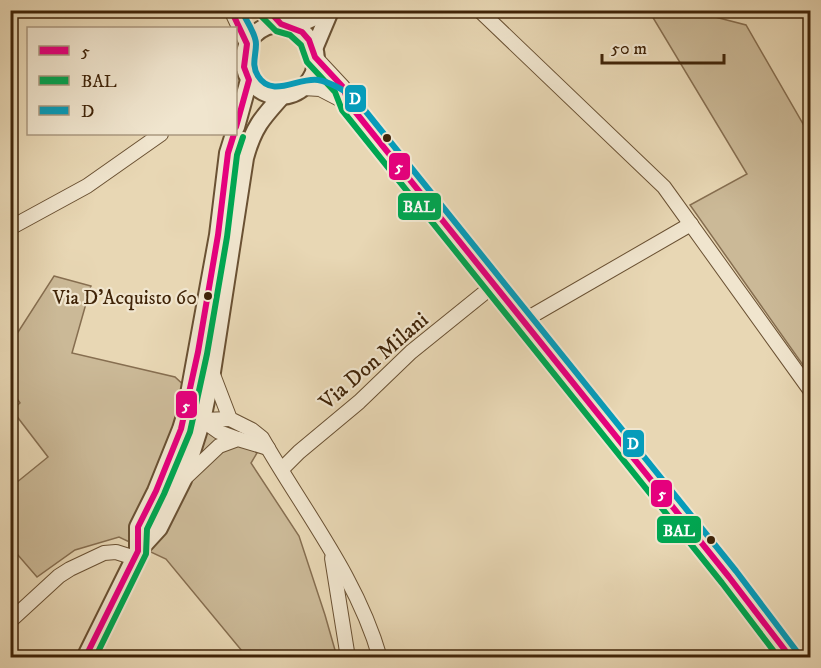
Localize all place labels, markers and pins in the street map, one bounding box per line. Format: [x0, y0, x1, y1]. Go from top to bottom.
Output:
unlabelled marker [381, 132, 393, 144]
place label: Via D'Acquisto 60 [52, 286, 197, 311]
marker: Via D'Acquisto 60 [202, 290, 214, 302]
unlabelled marker [705, 534, 717, 546]

